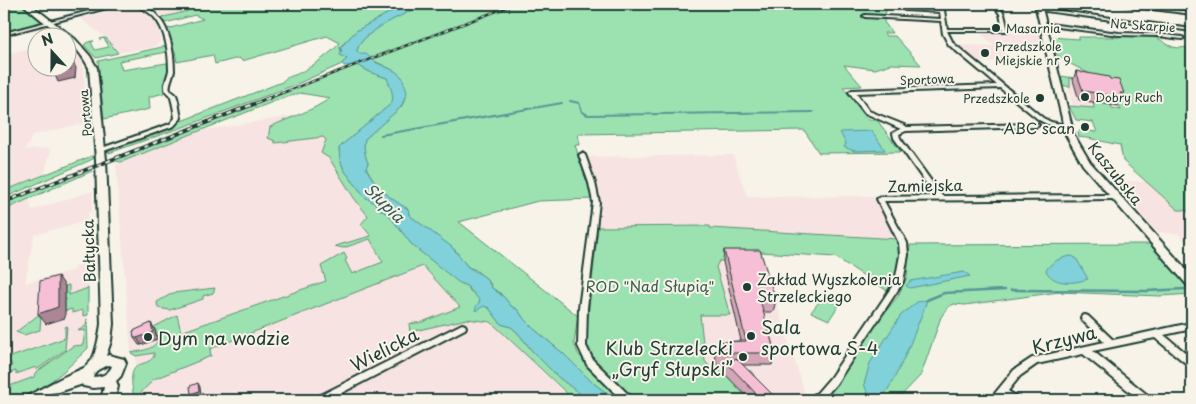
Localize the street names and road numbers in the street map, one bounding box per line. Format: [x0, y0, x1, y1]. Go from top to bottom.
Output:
street label: Na Skarpie [1110, 14, 1176, 36]
street label: Sportowa [899, 69, 955, 89]
street label: Portowa [74, 88, 96, 137]
street label: Kaszubska [1083, 136, 1149, 210]
street label: Zamiejska [887, 173, 963, 197]
street label: Bałtycka [75, 218, 101, 283]
street label: Krzywa [1029, 318, 1100, 360]
street label: Wielicka [345, 320, 424, 378]

